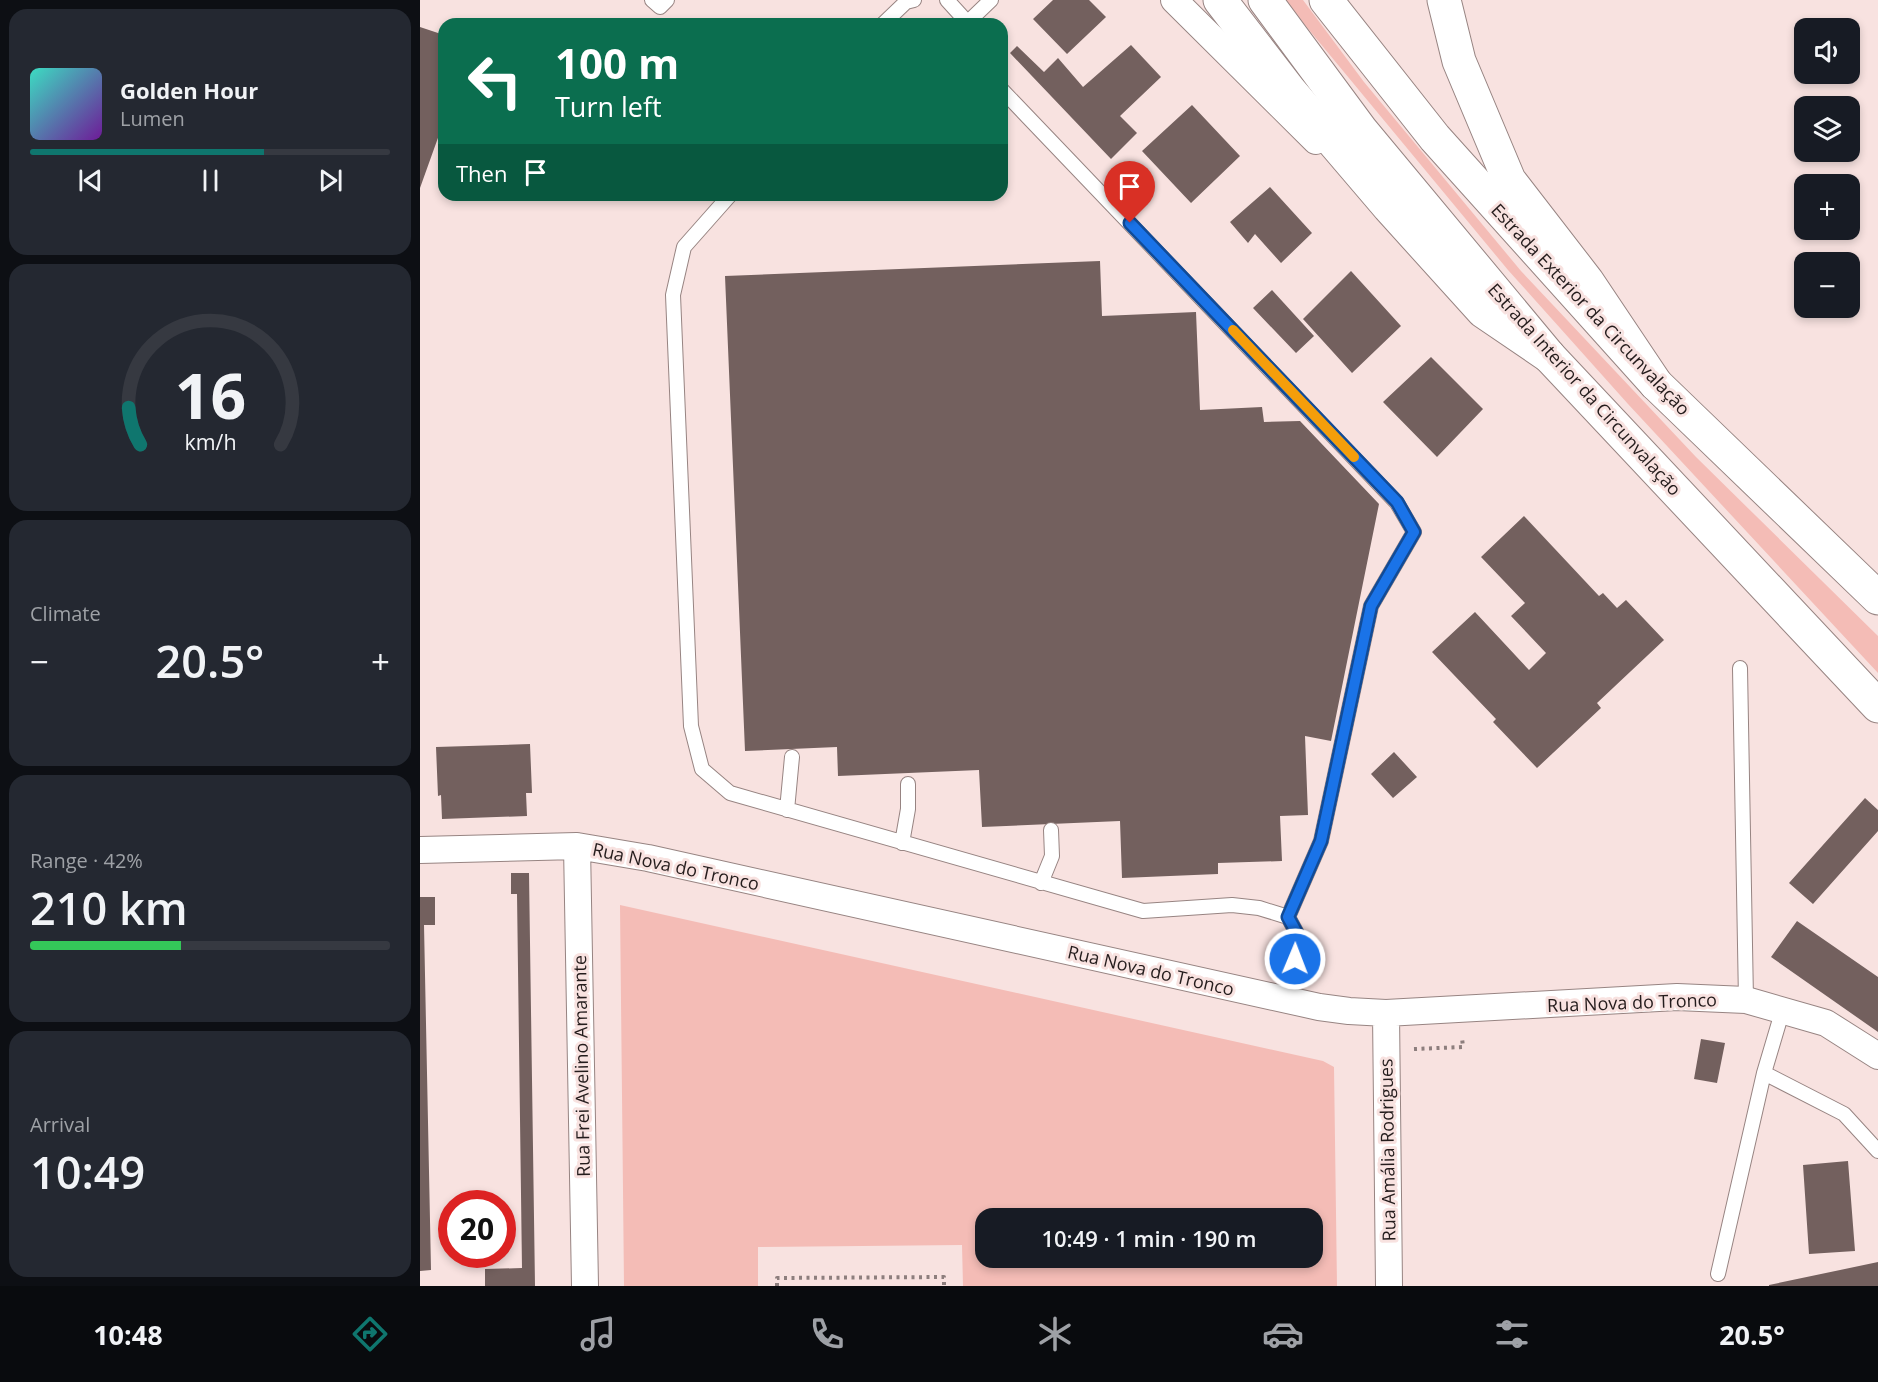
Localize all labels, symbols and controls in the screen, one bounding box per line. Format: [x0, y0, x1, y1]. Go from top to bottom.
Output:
map controls [1794, 18, 1860, 318]
button: sound [1794, 18, 1860, 84]
text: 100 m [555, 34, 679, 91]
icon: left [456, 42, 534, 120]
text: Golden Hour [120, 75, 258, 105]
text: Turn left [555, 88, 662, 125]
button: layers [1794, 96, 1860, 162]
text: Lumen [120, 105, 185, 132]
icon: arrive [519, 156, 552, 189]
text: Then [456, 158, 507, 188]
pin [1104, 161, 1155, 223]
icon: previous [74, 164, 107, 197]
icon: pause [194, 164, 227, 197]
icon: next [314, 164, 347, 197]
icon: arrive [1113, 170, 1146, 203]
button: + [1794, 174, 1860, 240]
street label: Estrada Exterior da Circunvalação [1486, 198, 1696, 420]
button: − [1794, 252, 1860, 318]
street label: Estrada Interior da Circunvalação [1483, 278, 1687, 500]
text: 16 [174, 352, 246, 437]
text: km/h [184, 427, 236, 456]
text: Climate [30, 600, 101, 627]
text: 20.5° [156, 630, 264, 691]
text: − [30, 639, 49, 684]
text: + [371, 639, 390, 684]
street label: Rua Nova do Tronco [590, 837, 762, 895]
text: Range · 42% [30, 847, 143, 874]
text: 210 km [30, 877, 188, 938]
position arrow [1263, 927, 1327, 991]
street label: Rua Nova do Tronco [1065, 939, 1237, 1001]
street label: Rua Frei Avelino Amarante [567, 955, 595, 1177]
street label: Rua Nova do Tronco [1547, 987, 1717, 1017]
street label: Rua Amália Rodrigues [1373, 1058, 1401, 1242]
text: Arrival [30, 1111, 90, 1138]
text: 10:49 [30, 1141, 145, 1202]
speed limit sign: 20 [438, 1190, 516, 1268]
text: 10:49 · 1 min · 190 m [1041, 1223, 1257, 1253]
icon: directions [349, 1313, 391, 1355]
icon: music [577, 1313, 619, 1355]
icon: phone [806, 1313, 848, 1355]
icon: climate [1034, 1313, 1076, 1355]
icon: car [1262, 1313, 1304, 1355]
icon: filters [1491, 1313, 1533, 1355]
text: 10:48 [93, 1316, 163, 1353]
text: 20.5° [1719, 1316, 1785, 1353]

